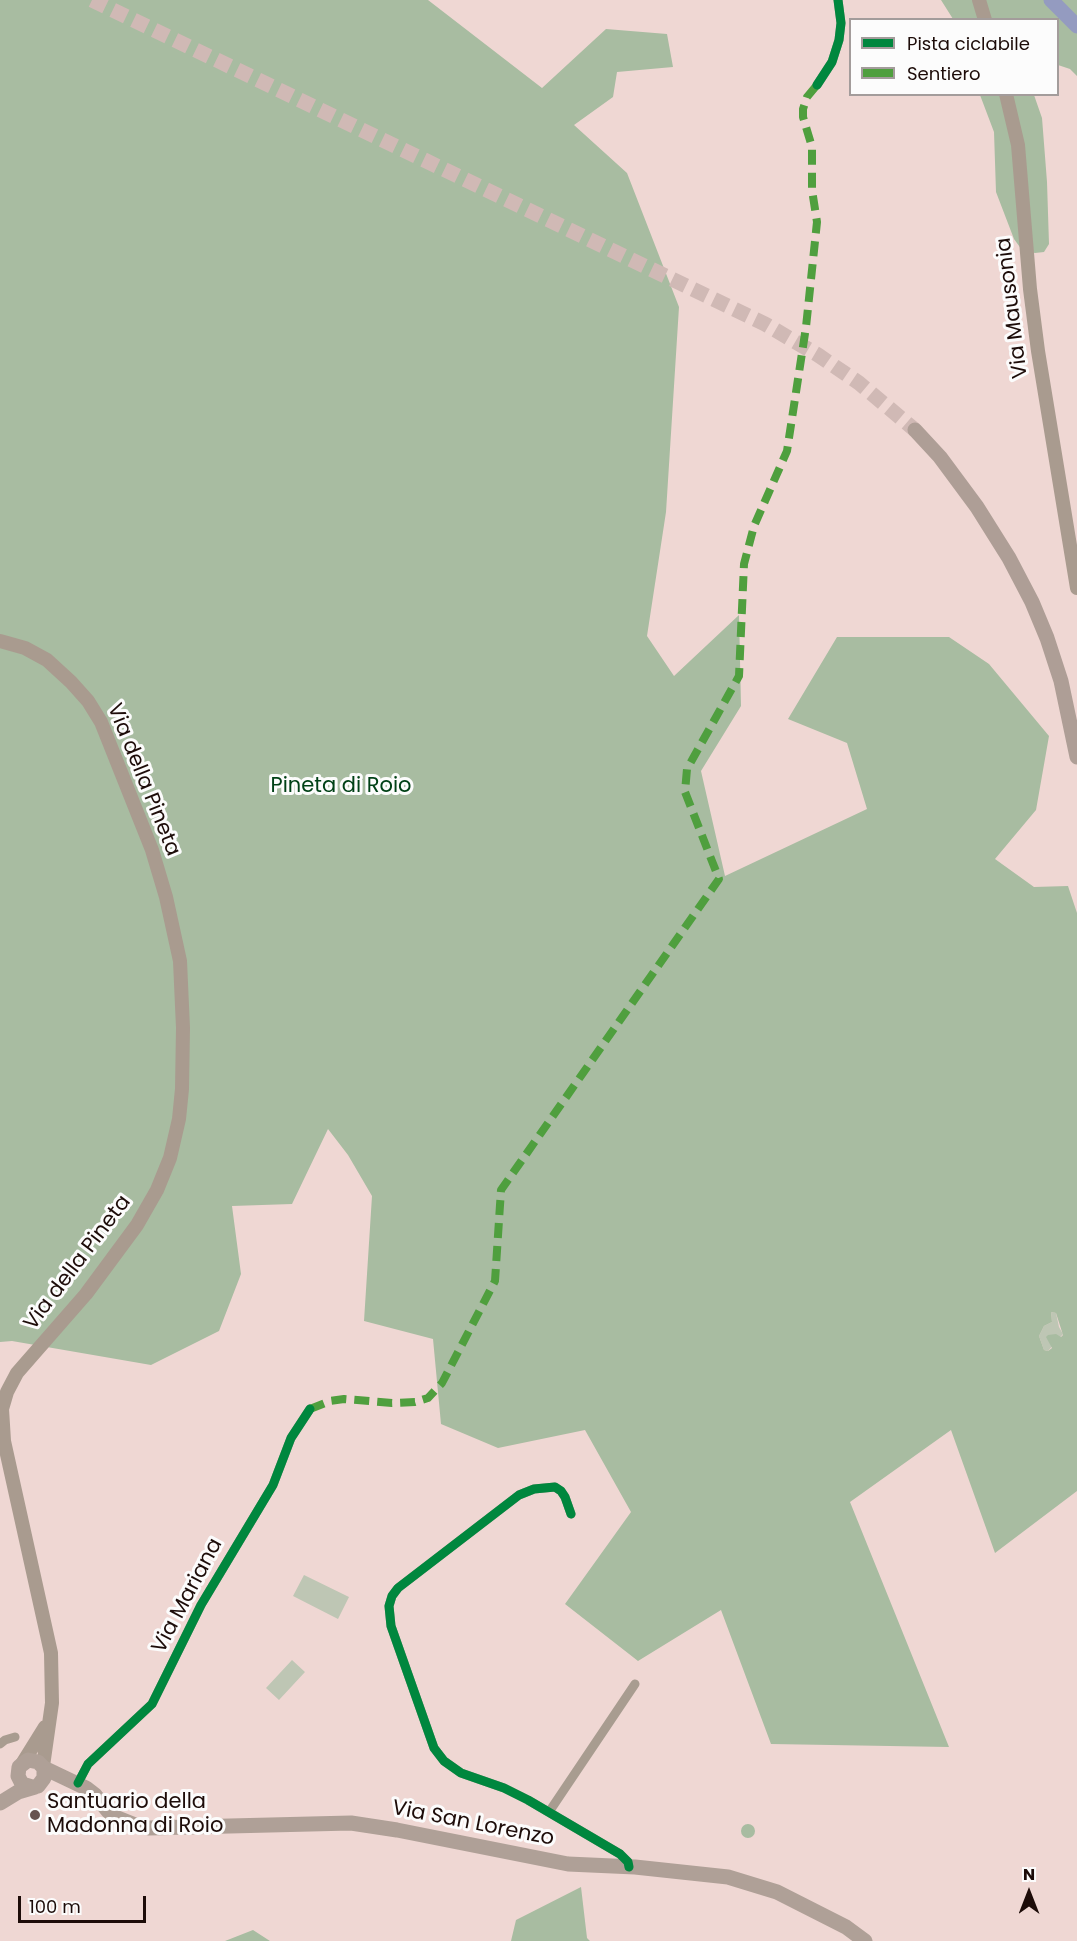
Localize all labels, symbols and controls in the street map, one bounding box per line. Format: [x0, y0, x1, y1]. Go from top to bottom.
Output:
legend [849, 18, 1059, 96]
text: Pista ciclabile [907, 31, 1030, 56]
text: Sentiero [907, 61, 981, 86]
street label: Via Mausonia [992, 236, 1034, 380]
street label: Via della Pineta [101, 700, 185, 860]
park label: Pineta di Roio [270, 774, 412, 800]
street label: Via della Pineta [19, 1191, 137, 1335]
street label: Via Mariana [147, 1534, 229, 1658]
place label: Santuario della Madonna di Roio [47, 1790, 223, 1840]
street label: Via San Lorenzo [390, 1796, 556, 1852]
marker: Santuario della Madonna di Roio [28, 1808, 42, 1822]
north arrow [999, 1863, 1059, 1923]
text: N [1023, 1863, 1035, 1886]
scale bar [21, 1884, 148, 1922]
text: 100 m [29, 1894, 81, 1919]

